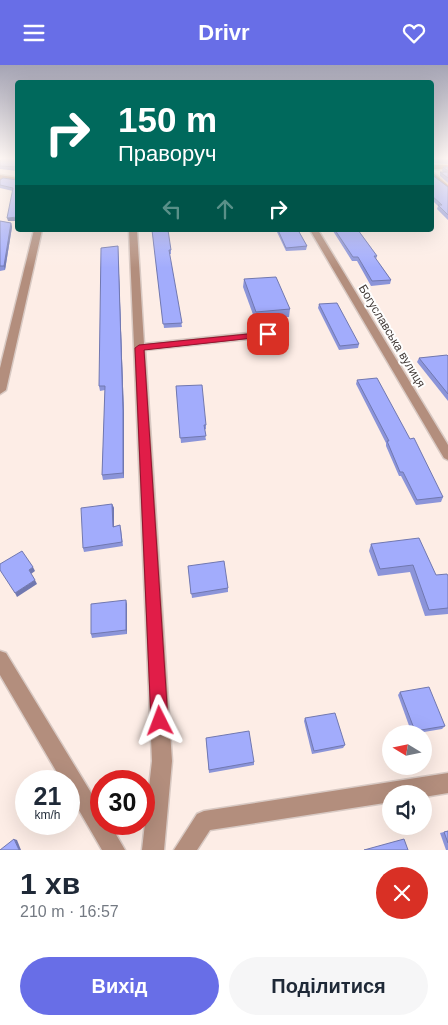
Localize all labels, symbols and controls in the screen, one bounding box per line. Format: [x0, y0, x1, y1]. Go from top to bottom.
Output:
icon: menu [20, 19, 48, 47]
icon: heart [400, 19, 428, 47]
text: Drivr [198, 20, 250, 45]
icon: right [35, 100, 100, 165]
text: 150 m [118, 100, 217, 139]
text: Праворуч [118, 141, 216, 166]
icon: left [158, 195, 186, 223]
icon: ahead [211, 195, 239, 223]
icon: right [264, 195, 292, 223]
street label: Богуславська вулиця [356, 282, 428, 390]
pin [247, 313, 289, 355]
icon: arrive [254, 320, 282, 348]
position arrow [133, 694, 185, 746]
north arrow [382, 725, 432, 775]
map controls [382, 725, 432, 835]
speed limit sign: 30 [90, 770, 155, 835]
text: 21 [34, 782, 61, 810]
button: sound [382, 785, 432, 835]
text: km/h [34, 808, 61, 822]
text: 1 хв [20, 867, 80, 900]
button: close [376, 867, 428, 919]
text: 210 m · 16:57 [20, 903, 119, 920]
button: Вихід [20, 957, 219, 1015]
button: Поділитися [229, 957, 428, 1015]

